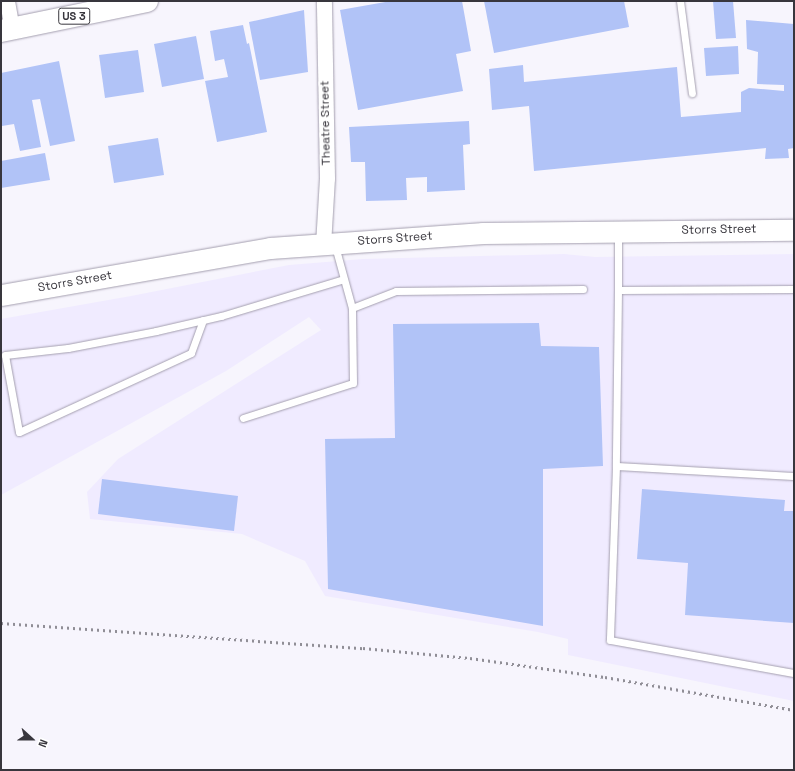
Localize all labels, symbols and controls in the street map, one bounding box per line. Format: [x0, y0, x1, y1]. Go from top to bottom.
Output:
road number: US 3 [58, 7, 90, 25]
street label: Theatre Street [318, 81, 334, 165]
street label: Storrs Street [681, 222, 757, 238]
street label: Storrs Street [357, 229, 433, 249]
street label: Storrs Street [37, 268, 113, 296]
north arrow [12, 719, 52, 759]
text: N [35, 737, 51, 749]

